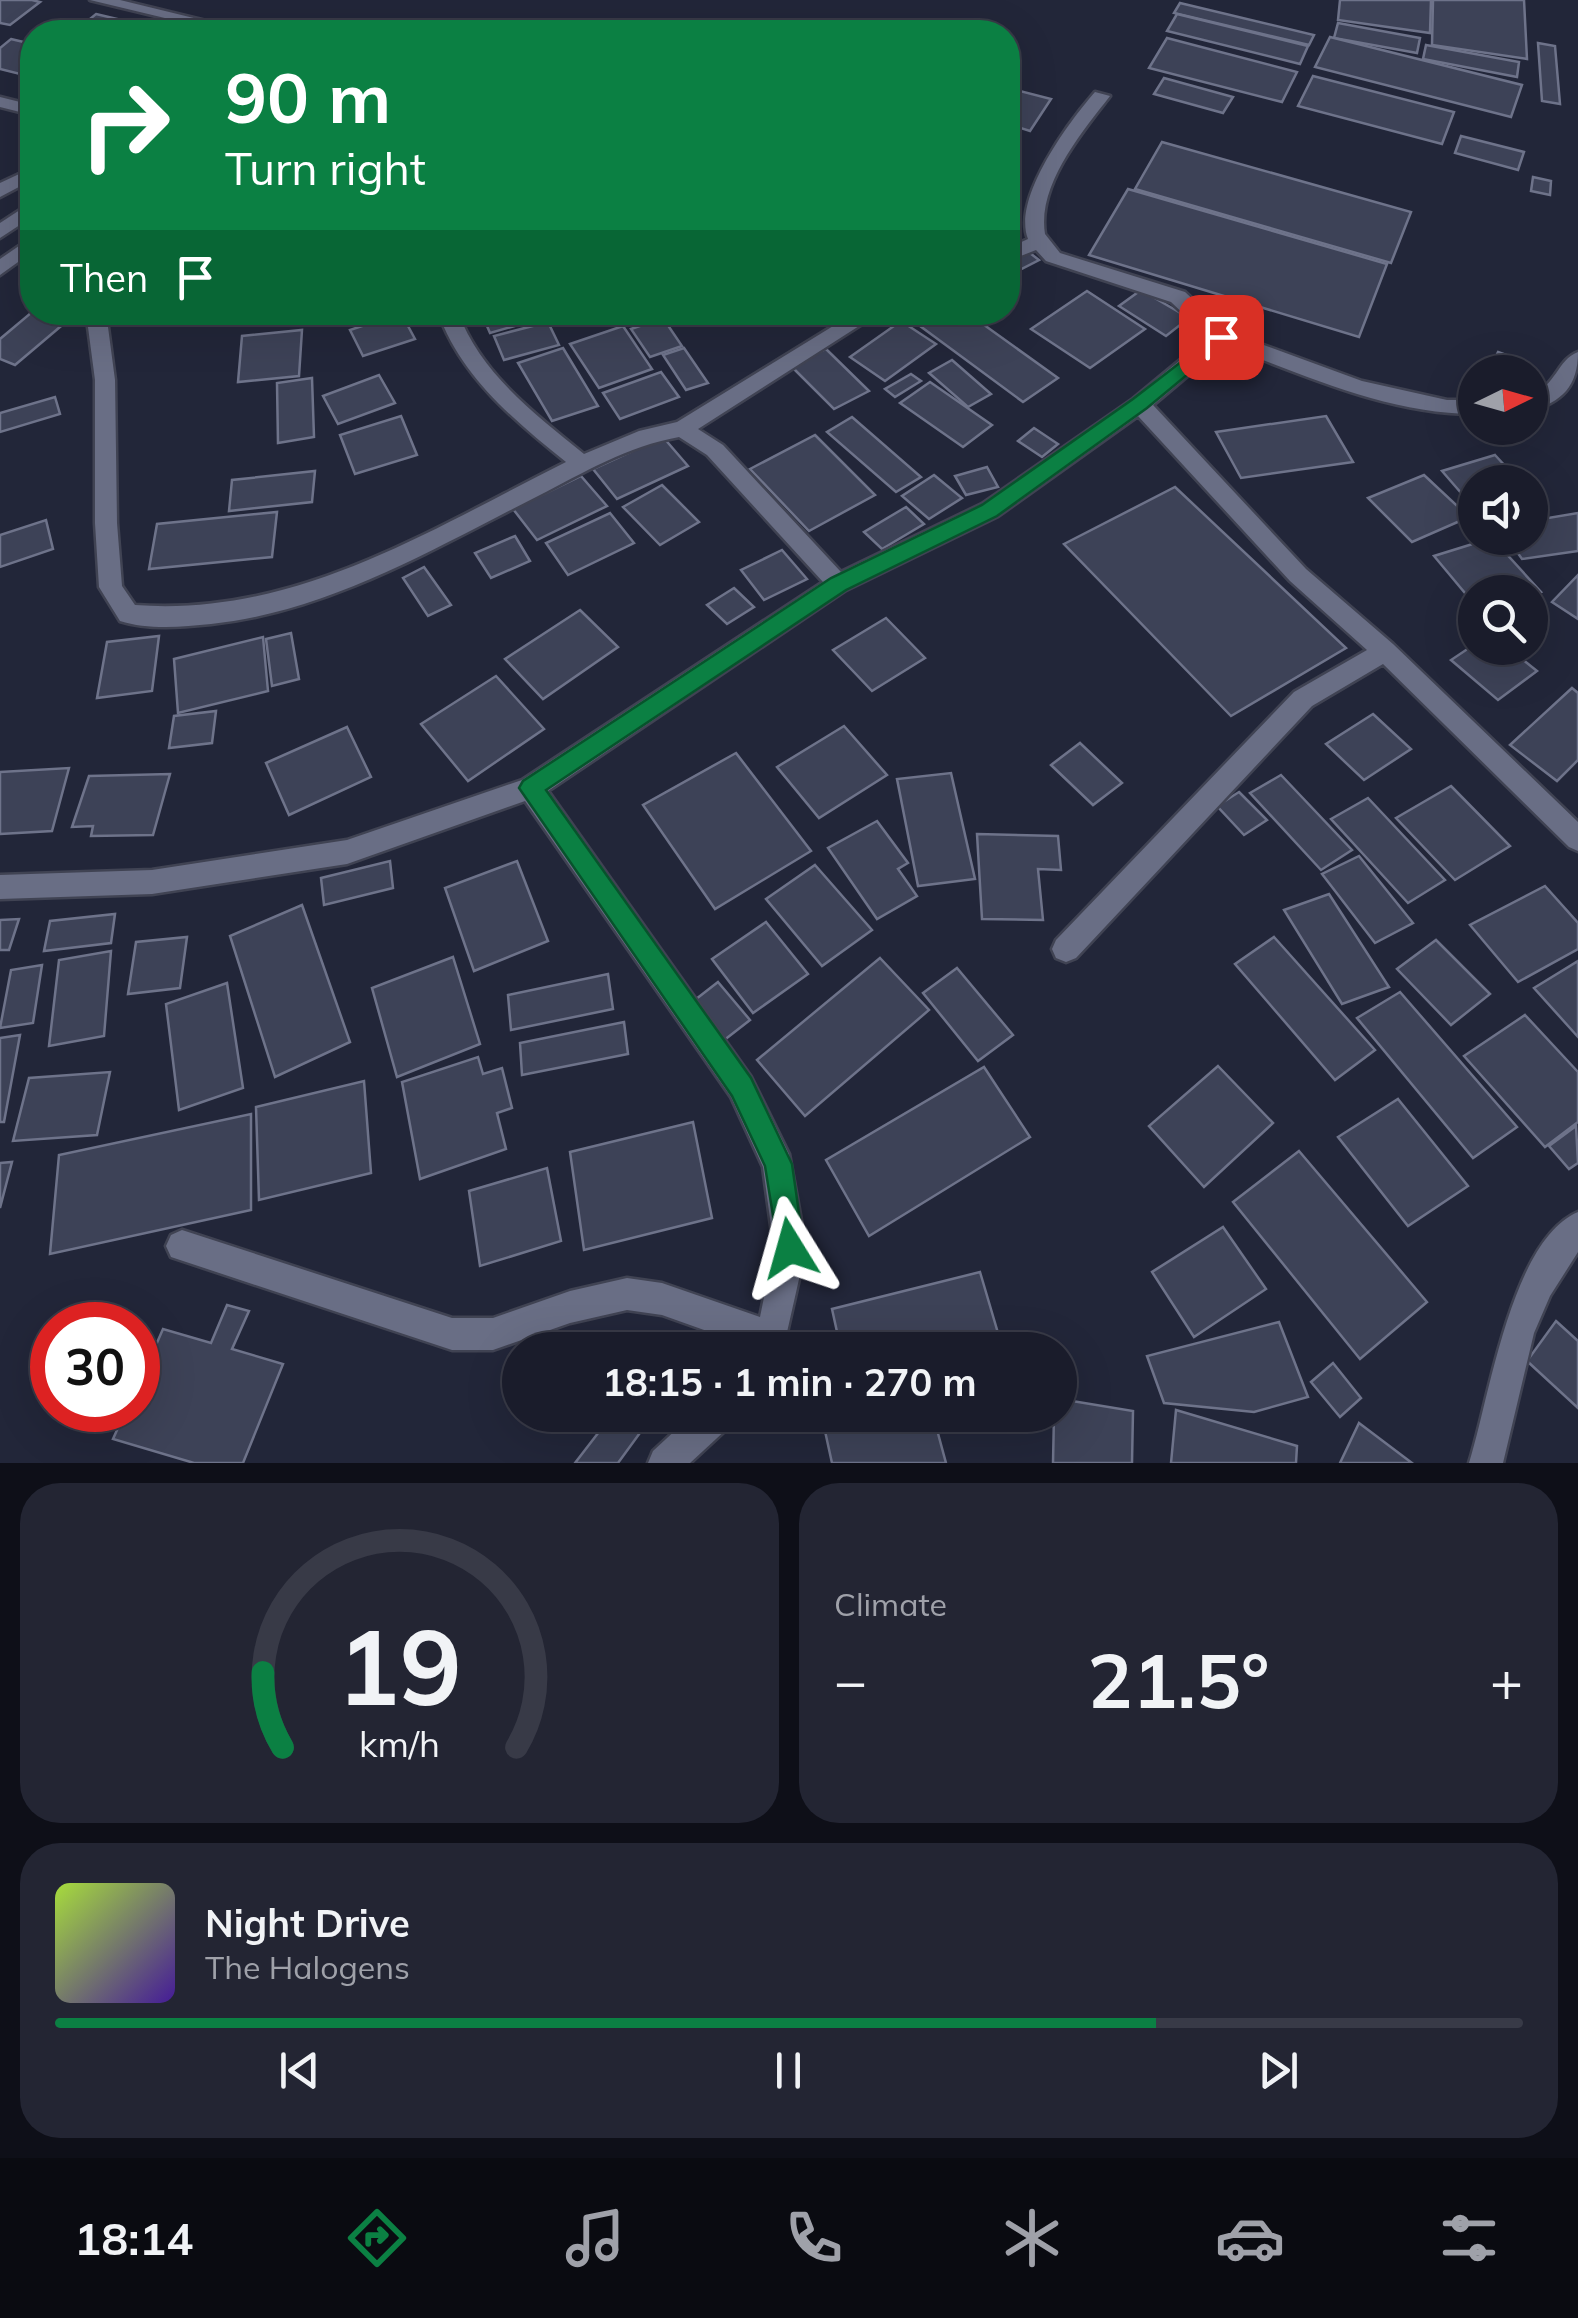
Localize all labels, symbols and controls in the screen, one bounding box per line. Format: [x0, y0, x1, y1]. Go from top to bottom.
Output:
text: 90 m [225, 53, 391, 141]
icon: right [60, 60, 190, 190]
text: Turn right [225, 140, 426, 196]
icon: arrive [168, 250, 223, 305]
text: Then [60, 254, 148, 302]
pin [1179, 295, 1264, 380]
icon: arrive [1194, 310, 1249, 365]
north arrow [1458, 355, 1548, 445]
map controls [1458, 355, 1548, 665]
button: sound [1458, 465, 1548, 555]
button: search [1458, 575, 1548, 665]
position arrow [738, 1196, 842, 1300]
speed limit sign: 30 [30, 1302, 160, 1432]
text: 18:15 · 1 min · 270 m [602, 1358, 977, 1406]
text: Climate [834, 1584, 947, 1624]
text: 19 [337, 1600, 462, 1731]
text: 21.5° [1087, 1633, 1270, 1727]
text: − [834, 1646, 867, 1715]
text: + [1490, 1646, 1523, 1715]
text: km/h [359, 1721, 440, 1766]
text: Night Drive [205, 1899, 410, 1947]
text: The Halogens [205, 1947, 410, 1987]
icon: previous [272, 2043, 327, 2098]
icon: pause [761, 2043, 816, 2098]
icon: next [1251, 2043, 1306, 2098]
icon: directions [342, 2203, 412, 2273]
icon: music [560, 2203, 630, 2273]
icon: phone [779, 2203, 849, 2273]
icon: climate [997, 2203, 1067, 2273]
icon: car [1215, 2203, 1285, 2273]
icon: filters [1434, 2203, 1504, 2273]
text: 18:14 [74, 2210, 193, 2266]

